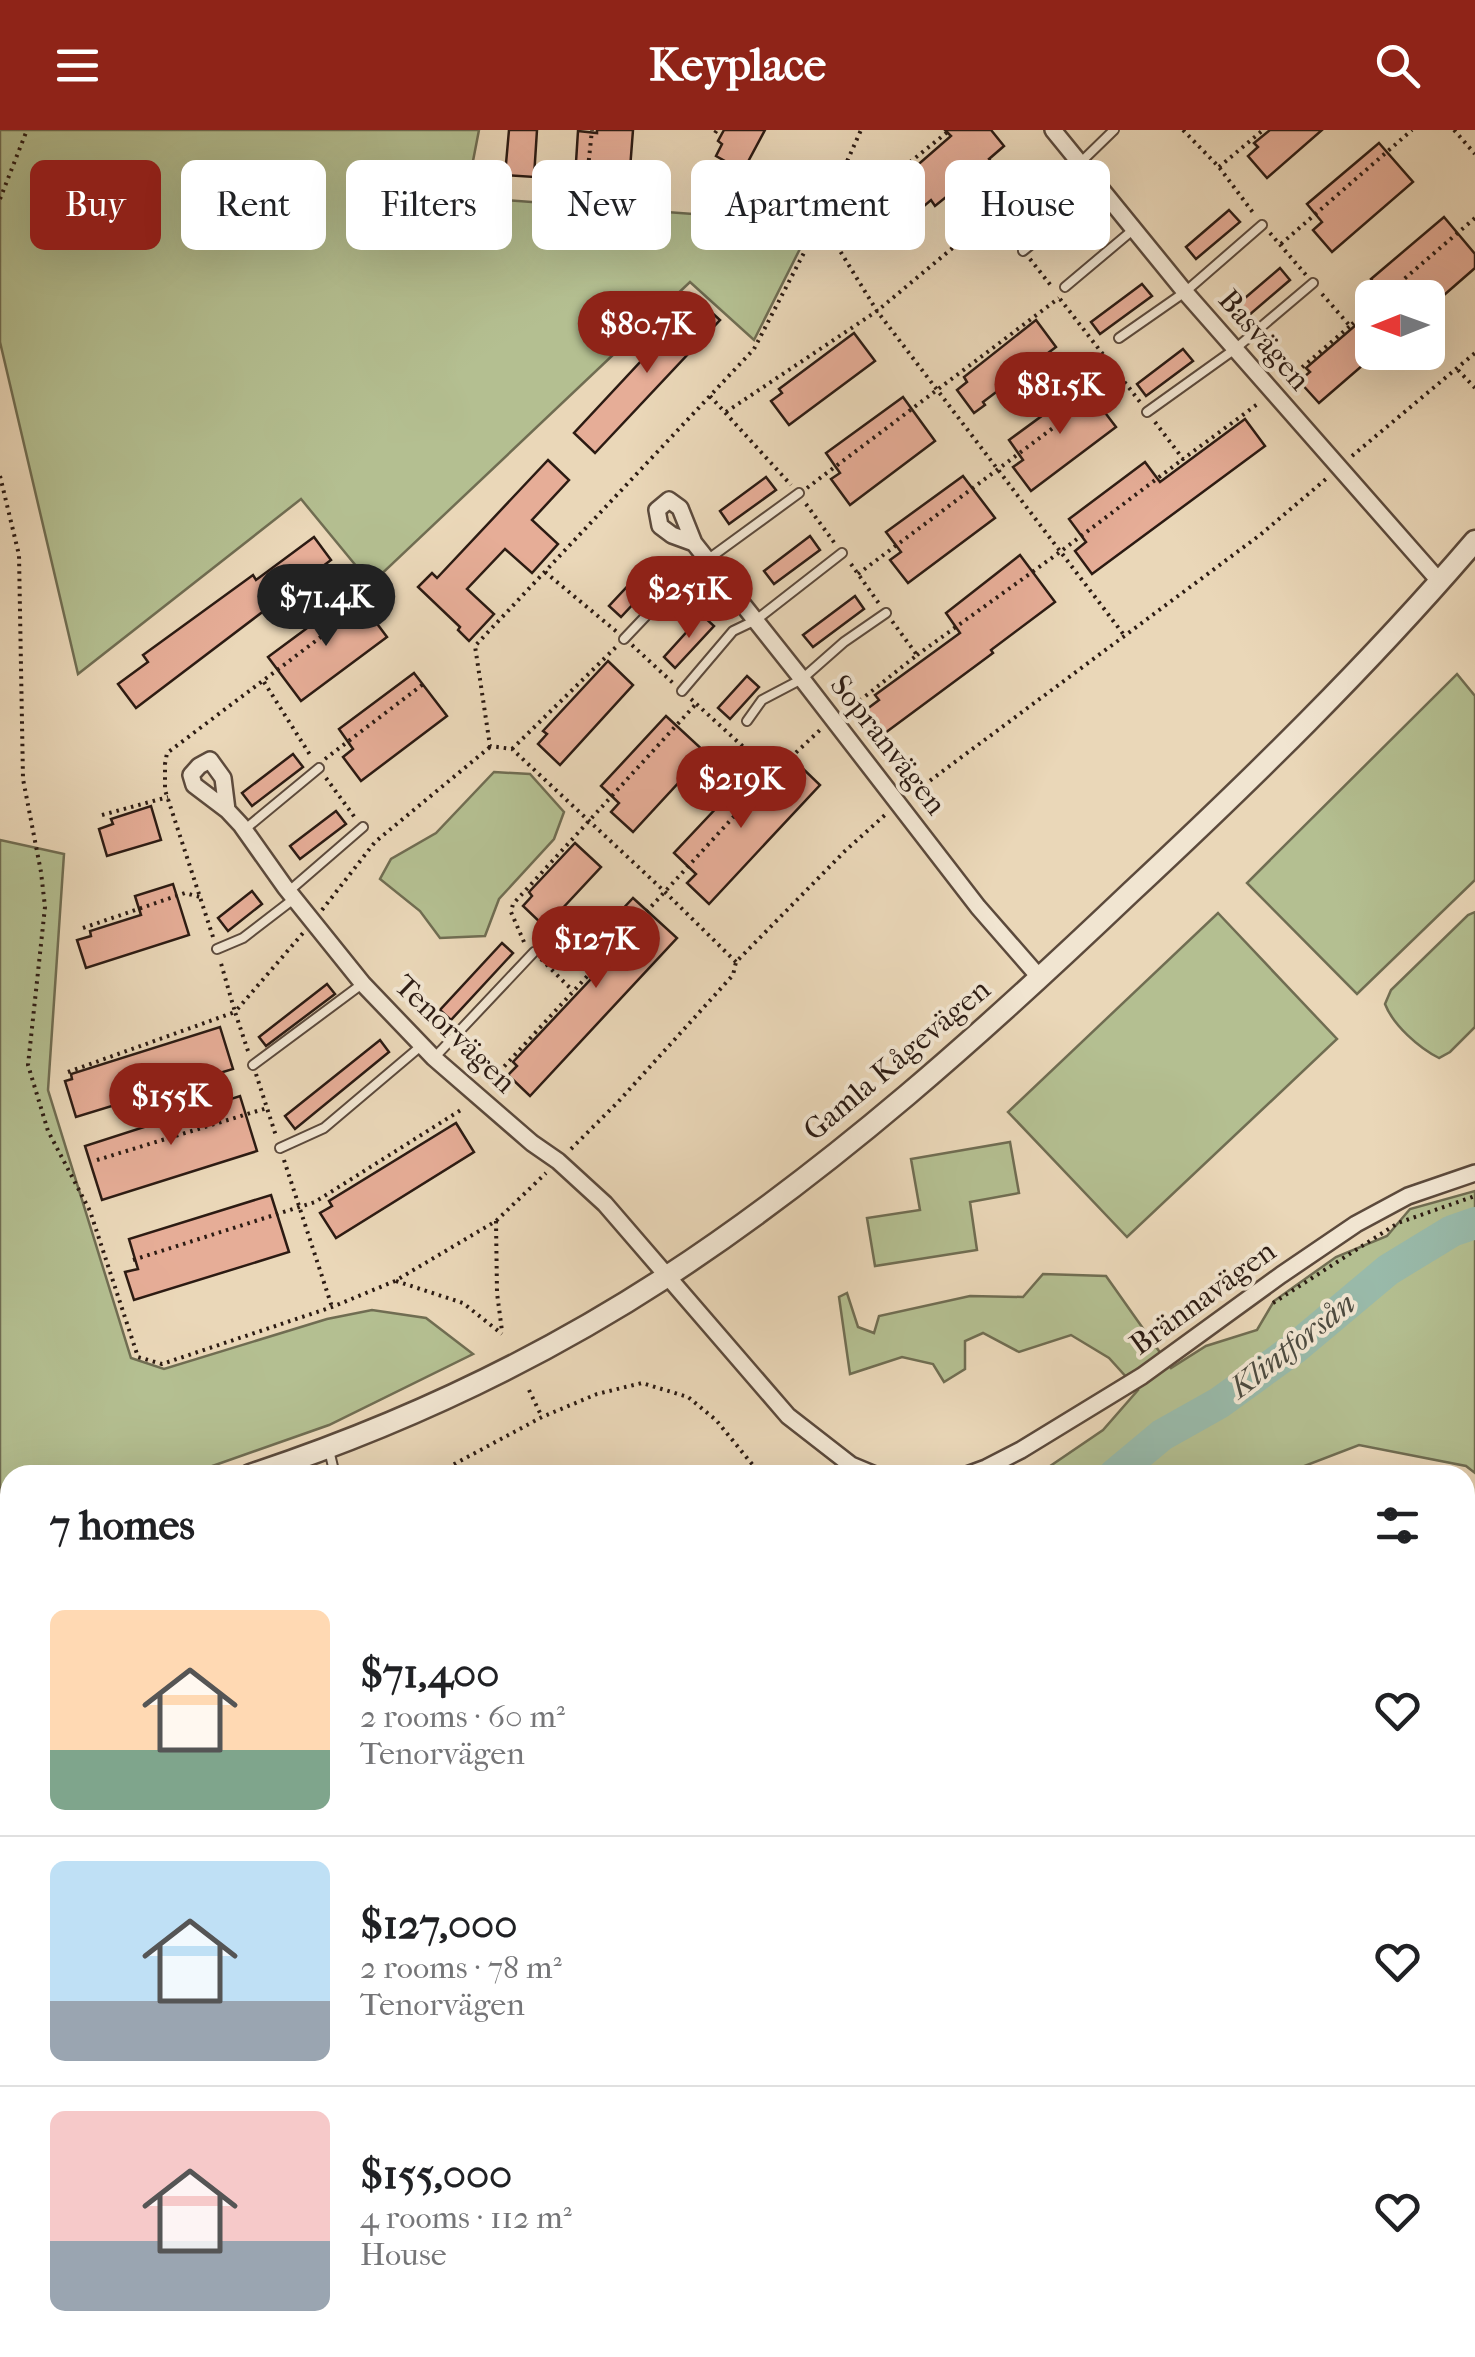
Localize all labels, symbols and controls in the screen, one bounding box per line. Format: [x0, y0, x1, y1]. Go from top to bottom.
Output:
icon: menu [50, 38, 105, 93]
icon: search [1370, 38, 1425, 93]
text: Keyplace [649, 39, 826, 92]
chip: Buy [30, 160, 161, 250]
chip: Rent [181, 160, 326, 250]
chip: Filters [346, 160, 512, 250]
chip: New [532, 160, 671, 250]
chip: Apartment [691, 160, 925, 250]
chip: House [945, 160, 1110, 250]
north arrow [1355, 280, 1445, 370]
map controls [1355, 280, 1445, 370]
street label: Basvägen [1211, 283, 1317, 398]
pin: $80.7K [566, 291, 728, 376]
text: $80.7K [600, 305, 694, 342]
pin: $81.5K [979, 352, 1141, 437]
text: $81.5K [1016, 366, 1104, 403]
pin: $251K [619, 556, 759, 641]
pin: $71.4K [245, 564, 407, 649]
text: $251K [648, 570, 730, 607]
text: $71.4K [279, 578, 373, 615]
street label: Sopranvägen [823, 668, 954, 822]
pin: $219K [671, 746, 811, 831]
text: $219K [698, 760, 784, 797]
pin: $127K [526, 906, 666, 991]
text: $127K [554, 920, 638, 957]
street label: Tenorvägen [387, 968, 523, 1101]
street label: Gamla Kågevägen [797, 972, 998, 1148]
pin: $155K [101, 1063, 241, 1148]
text: $155K [131, 1077, 211, 1114]
street label: Brännavägen [1123, 1233, 1283, 1362]
water label: Klintforsån [1220, 1284, 1362, 1407]
icon: filters [1370, 1498, 1425, 1553]
text: 7 homes [50, 1501, 195, 1550]
text: $71,400 [360, 1649, 499, 1698]
icon: home [130, 1650, 250, 1770]
icon: heart [1370, 1683, 1425, 1738]
text: 2 rooms · 60 m² [360, 1698, 565, 1735]
text: Tenorvägen [360, 1735, 525, 1772]
text: $127,000 [360, 1900, 517, 1949]
icon: home [130, 1901, 250, 2021]
icon: heart [1370, 1934, 1425, 1989]
text: 2 rooms · 78 m² [360, 1949, 562, 1986]
text: Tenorvägen [360, 1986, 525, 2023]
text: $155,000 [360, 2150, 512, 2199]
icon: home [130, 2151, 250, 2271]
icon: heart [1370, 2184, 1425, 2239]
text: 4 rooms · 112 m² [360, 2199, 572, 2236]
text: House [360, 2236, 447, 2273]

